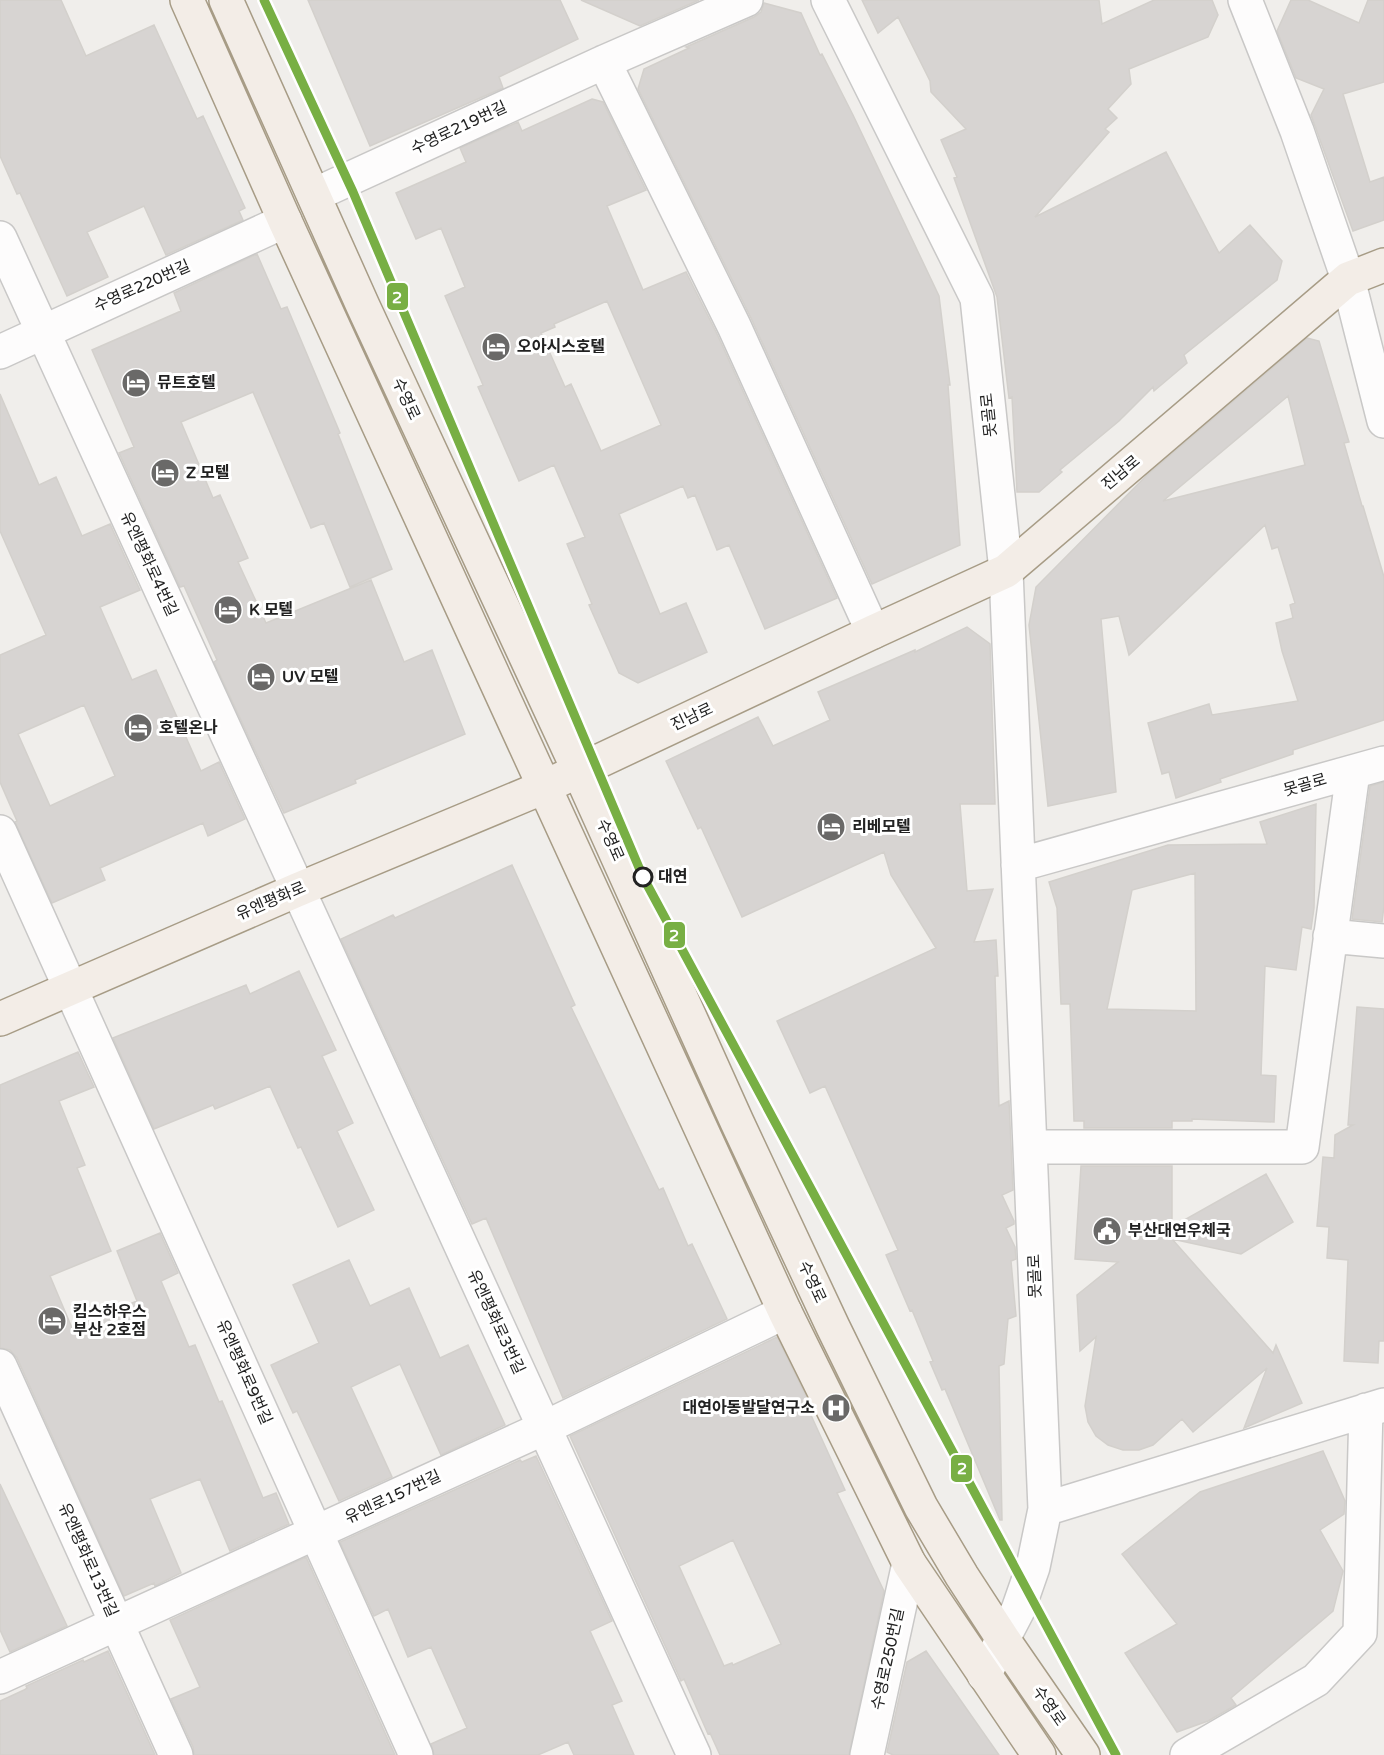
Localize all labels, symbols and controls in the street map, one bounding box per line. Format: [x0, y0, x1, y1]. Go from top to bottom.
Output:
street label: 수영로219번길 [408, 97, 510, 159]
street label: 수영로220번길 [91, 256, 193, 316]
line badge: 2 [386, 282, 409, 311]
text: 2 [392, 288, 402, 308]
hotel icon: 오아시스호텔 [480, 331, 512, 363]
place label: 오아시스호텔 [517, 337, 605, 357]
hotel icon: 뮤트호텔 [120, 367, 152, 399]
place label: 뮤트호텔 [157, 373, 216, 393]
street label: 수영로 [388, 375, 425, 423]
street label: 못골로 [977, 392, 1001, 438]
street label: 진남로 [1098, 451, 1145, 495]
hotel icon: Z 모텔 [149, 457, 181, 489]
place label: Z 모텔 [186, 463, 230, 483]
street label: 유엔평화로4번길 [116, 509, 182, 619]
hotel icon: K 모텔 [212, 594, 244, 626]
place label: K 모텔 [249, 600, 293, 620]
hotel icon: UV 모텔 [245, 661, 277, 693]
place label: UV 모텔 [282, 667, 339, 687]
street label: 진남로 [668, 698, 716, 735]
hotel icon: 호텔온나 [122, 712, 154, 744]
place label: 호텔온나 [159, 718, 218, 738]
street label: 못골로 [1281, 769, 1329, 801]
hotel icon: 리베모텔 [815, 811, 847, 843]
street label: 수영로 [592, 816, 628, 864]
place label: 리베모텔 [852, 817, 911, 837]
marker: 대연 [633, 867, 653, 887]
place label: 대연 [658, 867, 687, 887]
street label: 유엔평화로 [233, 877, 309, 925]
line badge: 2 [663, 921, 686, 949]
text: 2 [669, 926, 679, 946]
public building icon: 부산대연우체국 [1091, 1215, 1123, 1247]
place label: 부산대연우체국 [1128, 1221, 1231, 1241]
street label: 못골로 [1024, 1253, 1046, 1298]
street label: 수영로 [794, 1258, 831, 1306]
street label: 유엔평화로3번길 [463, 1267, 529, 1377]
place label: 킴스하우스 부산 2호점 [73, 1302, 147, 1340]
hotel icon: 킴스하우스 부산 2호점 [36, 1305, 68, 1337]
street label: 유엔평화로9번길 [212, 1316, 276, 1428]
hospital icon: 대연아동발달연구소 [820, 1392, 852, 1424]
place label: 대연아동발달연구소 [683, 1398, 815, 1418]
line badge: 2 [950, 1454, 973, 1483]
text: 2 [957, 1459, 967, 1479]
street label: 유엔로157번길 [342, 1466, 444, 1528]
street label: 유엔평화로13번길 [54, 1500, 122, 1620]
street label: 수영로250번길 [867, 1606, 909, 1712]
street label: 수영로 [1028, 1682, 1070, 1730]

